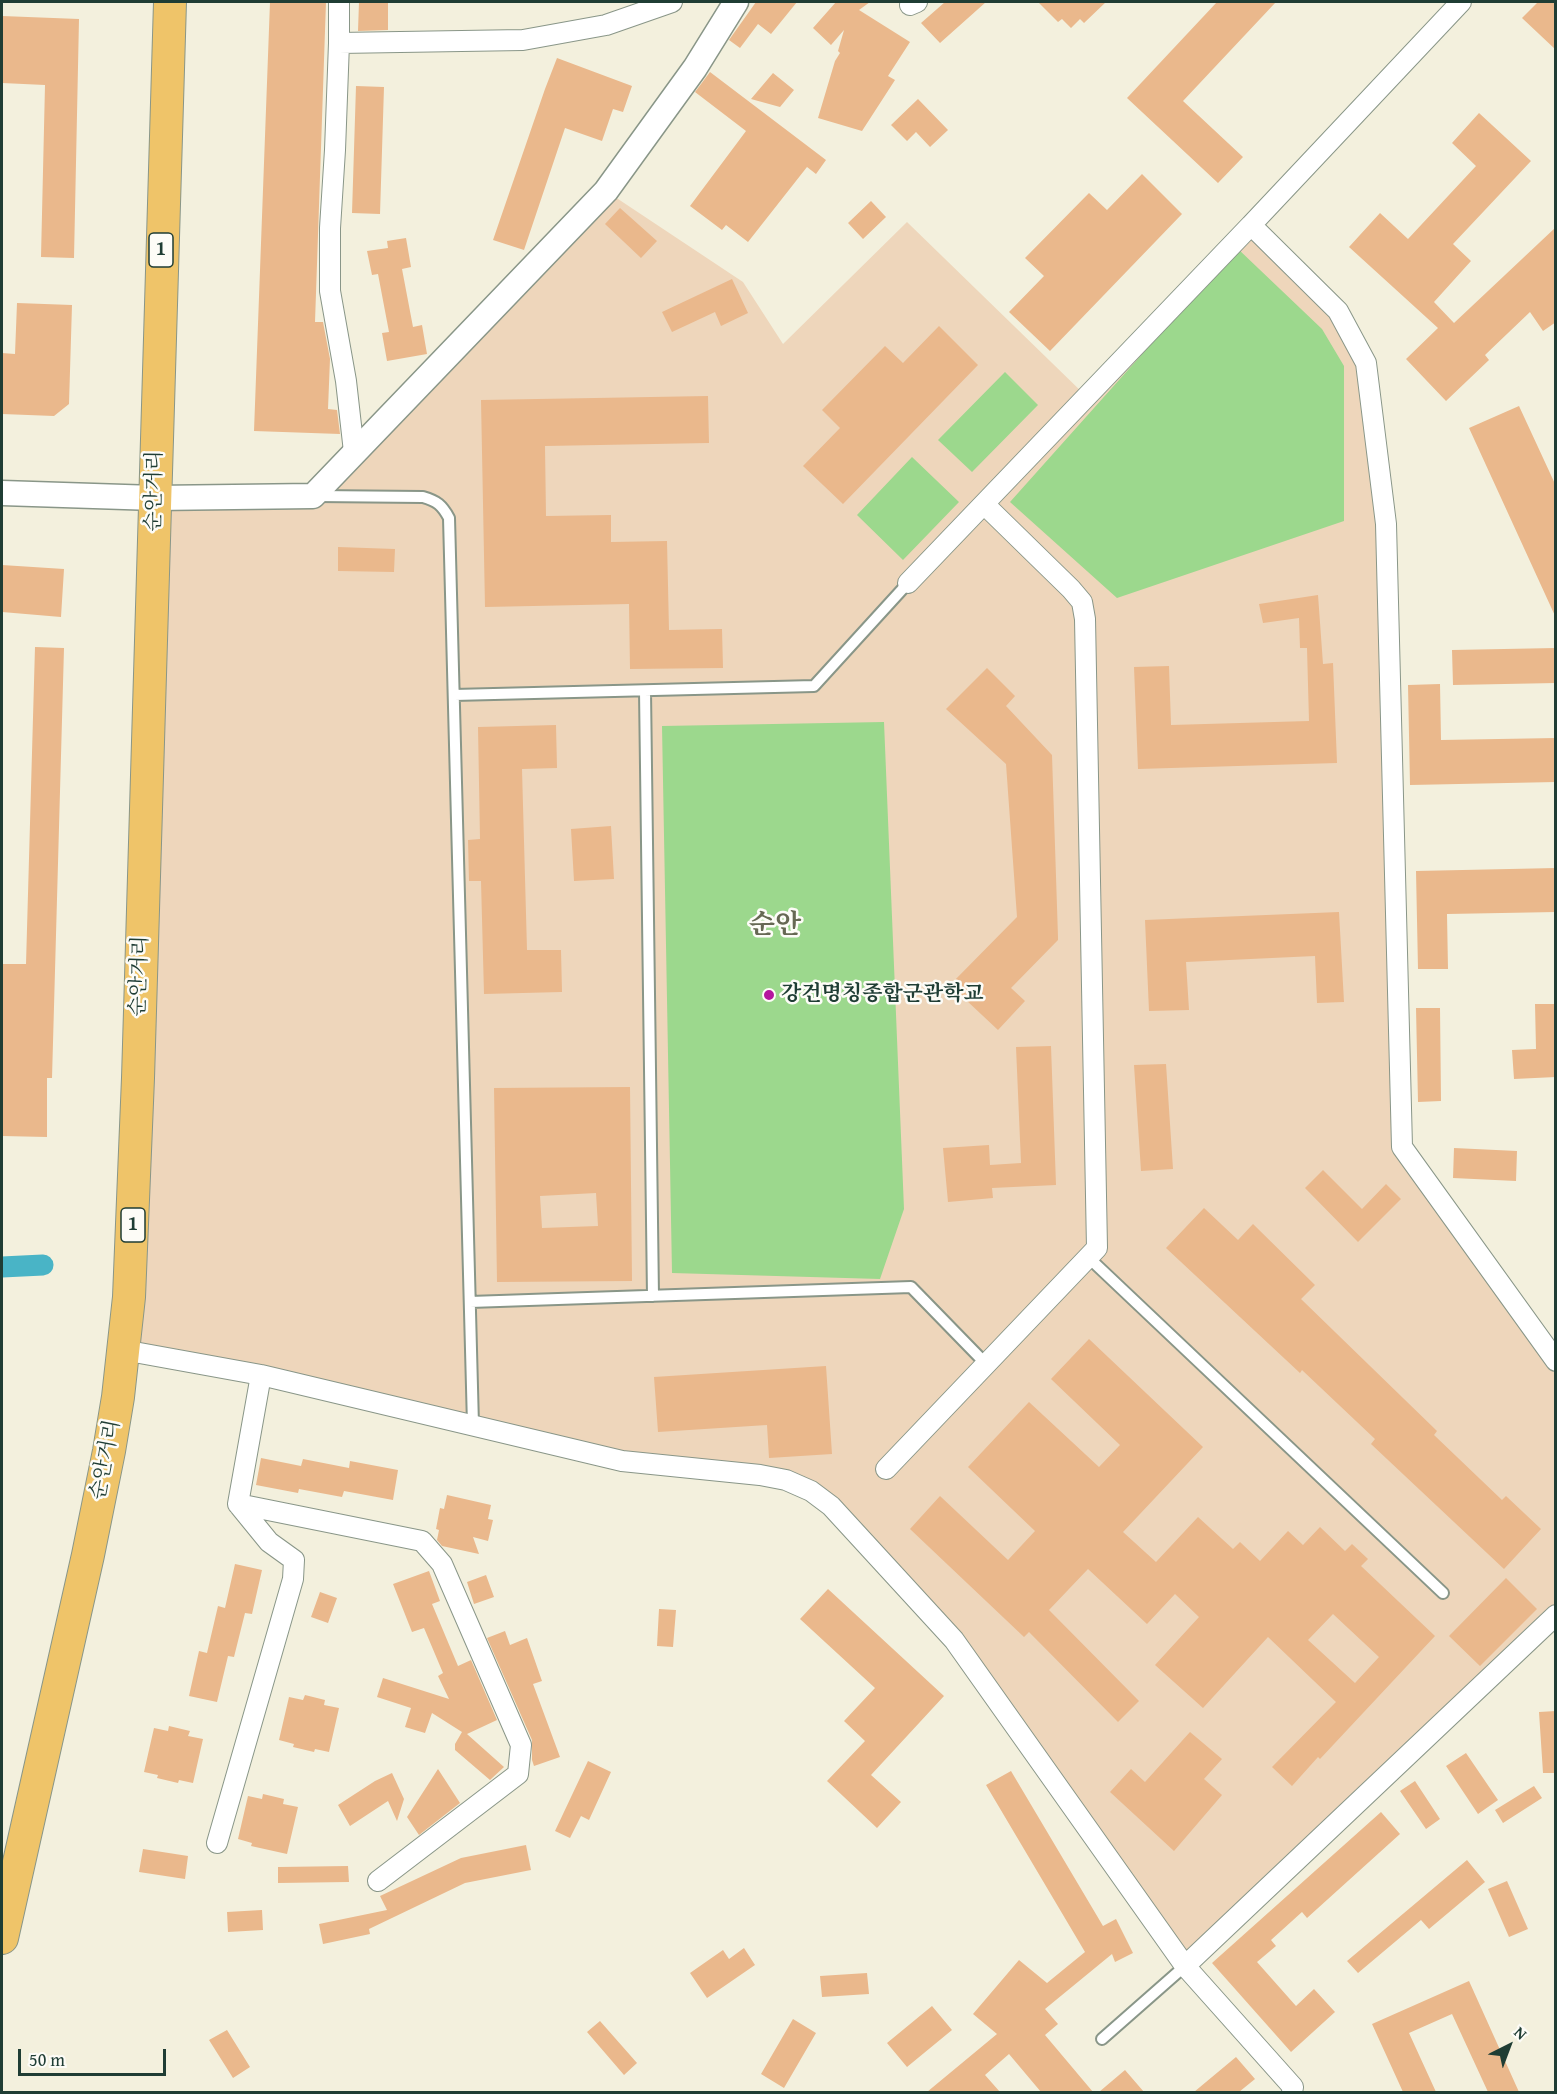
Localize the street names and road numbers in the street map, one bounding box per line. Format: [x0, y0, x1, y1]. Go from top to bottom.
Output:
road number: 1 [149, 233, 173, 267]
street label: 순안거리 [142, 450, 168, 532]
street label: 순안거리 [126, 935, 154, 1017]
road number: 1 [121, 1208, 145, 1242]
street label: 순안거리 [86, 1418, 126, 1502]

